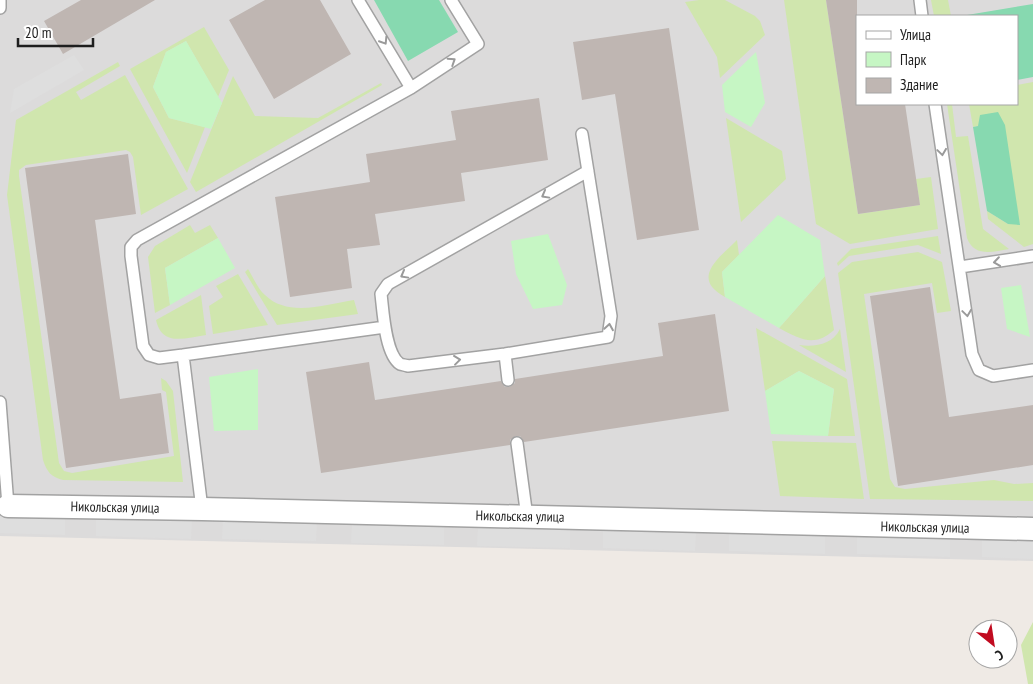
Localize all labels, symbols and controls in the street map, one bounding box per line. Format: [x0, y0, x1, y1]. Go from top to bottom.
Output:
scale bar [18, 15, 92, 47]
legend [856, 15, 1018, 105]
text: 20 m [25, 23, 51, 42]
text: Улица [900, 25, 931, 44]
one-way arrow [377, 36, 387, 45]
text: Парк [900, 50, 926, 69]
one-way arrow [446, 58, 456, 67]
text: Здание [900, 75, 938, 94]
one-way arrow [937, 148, 947, 156]
one-way arrow [542, 188, 551, 198]
one-way arrow [992, 256, 1001, 266]
one-way arrow [400, 268, 409, 278]
one-way arrow [961, 308, 971, 317]
one-way arrow [604, 322, 614, 331]
one-way arrow [454, 355, 462, 366]
street label: Никольская улица [70, 497, 160, 517]
street label: Никольская улица [475, 506, 565, 526]
street label: Никольская улица [880, 517, 970, 537]
north arrow [968, 619, 1018, 669]
text: С [992, 646, 1007, 665]

